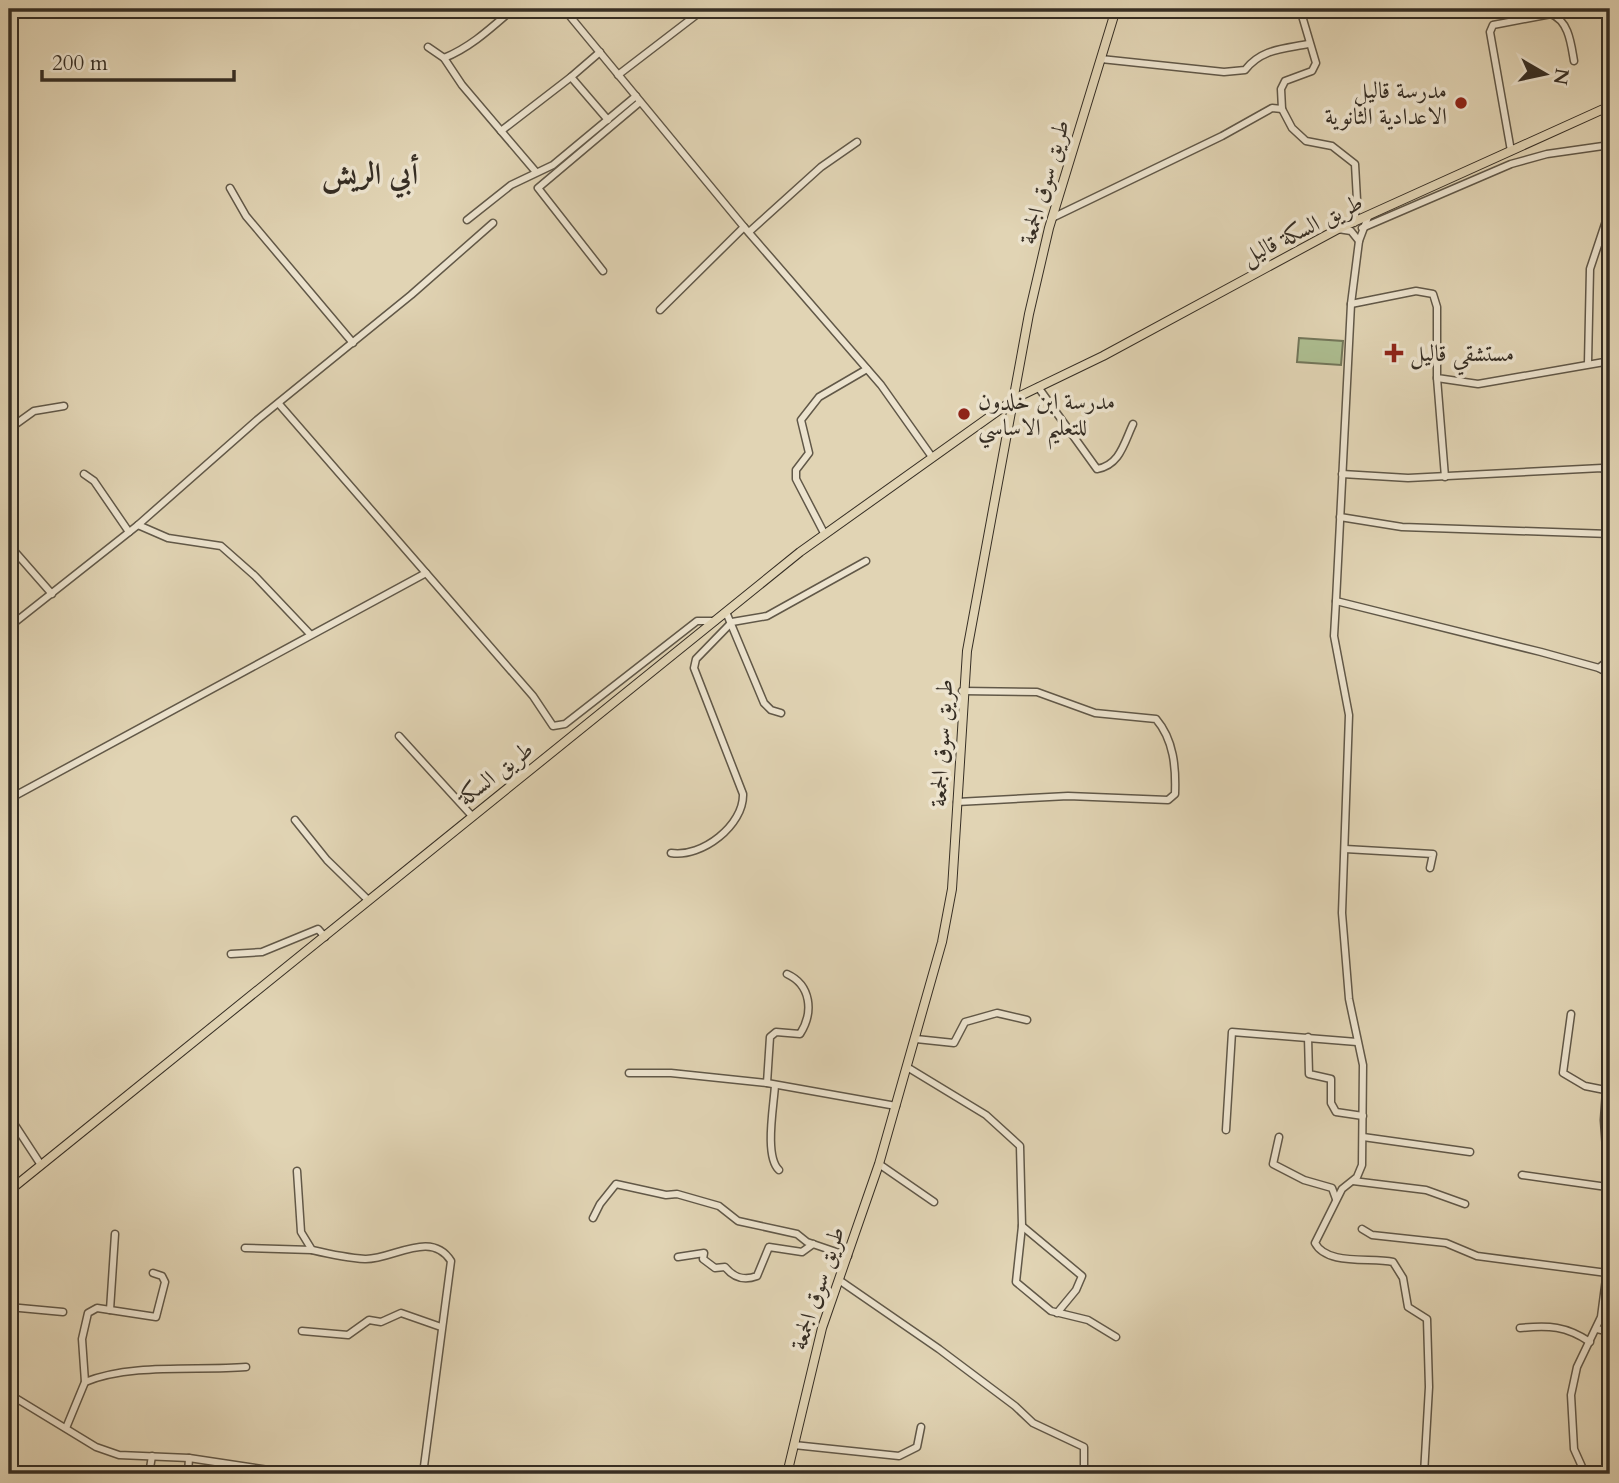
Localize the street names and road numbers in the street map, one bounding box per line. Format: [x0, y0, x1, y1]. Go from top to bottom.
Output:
street label: طريق سوق الجمعة [1012, 116, 1077, 248]
street label: طريق السكة قاليل [1236, 187, 1368, 273]
street label: طريق سوق الجمعة [923, 678, 960, 808]
street label: طريق السكة [450, 734, 540, 814]
street label: طريق سوق الجمعة [783, 1222, 852, 1354]

